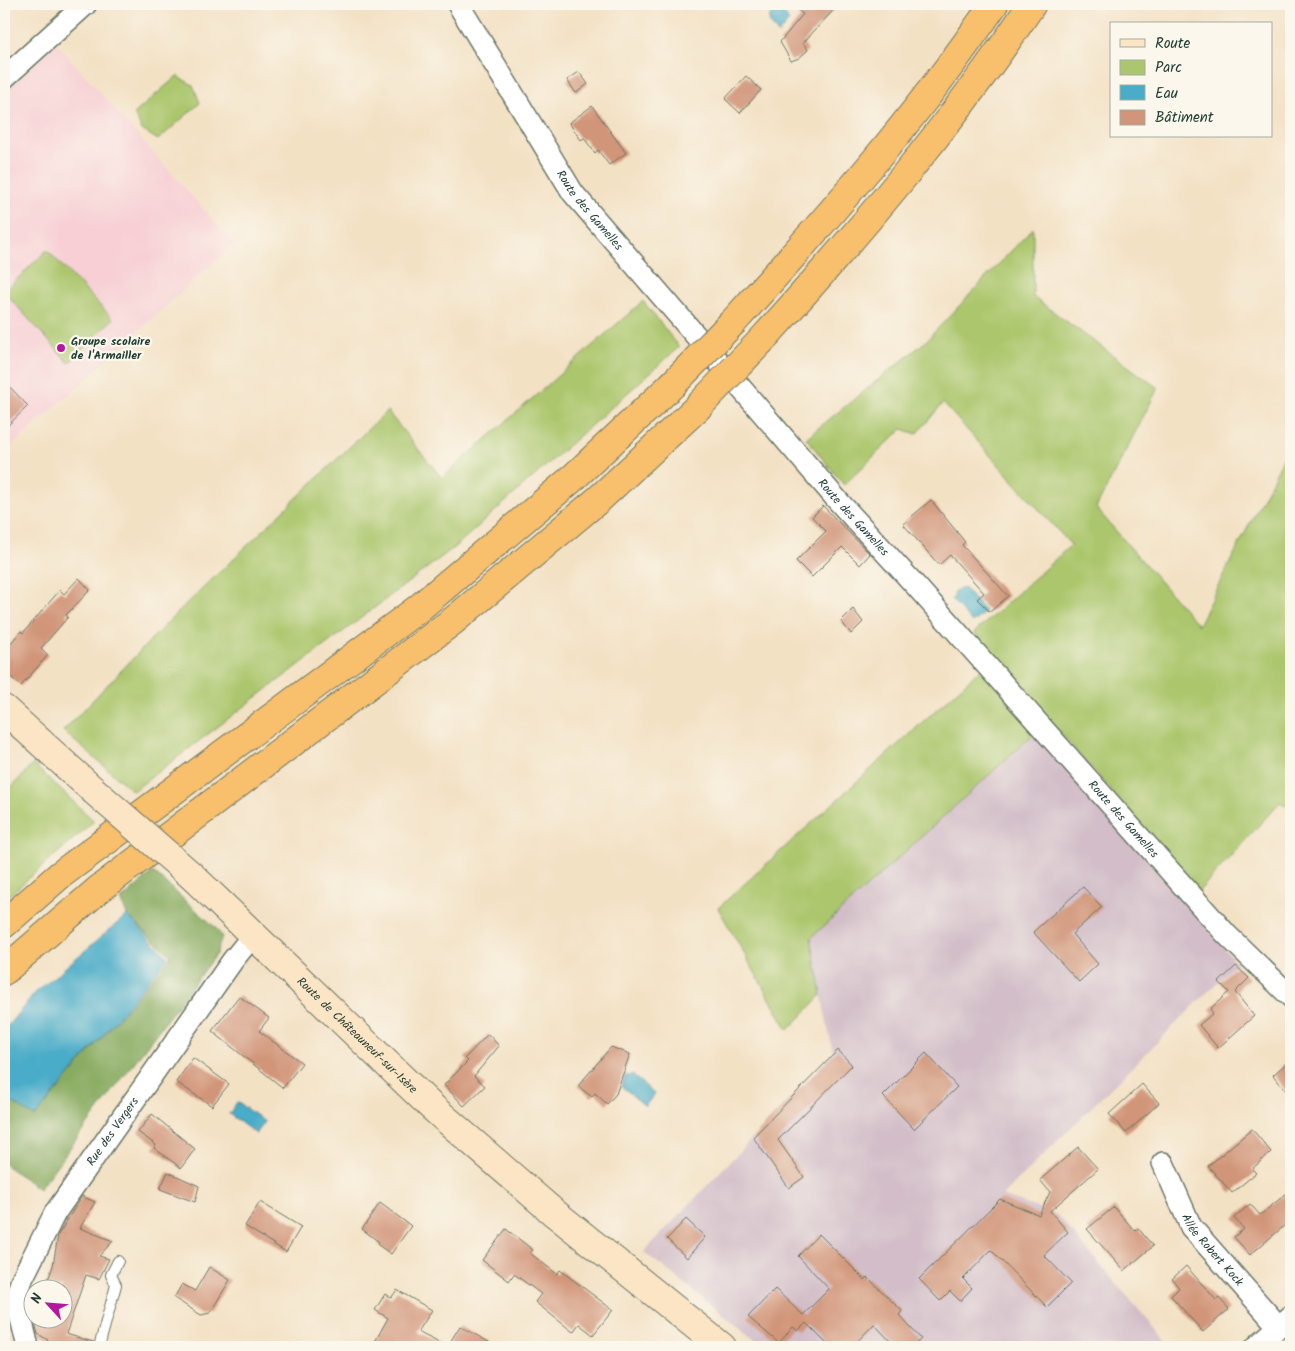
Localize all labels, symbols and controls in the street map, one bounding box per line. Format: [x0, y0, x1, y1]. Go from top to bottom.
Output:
legend [1110, 22, 1272, 138]
text: Route [1155, 32, 1191, 56]
text: Parc [1155, 56, 1182, 80]
text: Eau [1155, 82, 1178, 106]
text: Bâtiment [1155, 106, 1214, 130]
street label: Route des Gamelles [552, 166, 628, 255]
place label: Groupe scolaire de l'Armailler [71, 332, 150, 365]
marker: Groupe scolaire de l'Armailler [55, 342, 67, 354]
street label: Route des Gamelles [813, 474, 894, 560]
street label: Route des Gamelles [1084, 776, 1164, 862]
street label: Route de Châteauneuf-sur-Isère [292, 972, 423, 1098]
street label: Rue des Vergers [82, 1093, 143, 1170]
street label: Allée Robert Kock [1177, 1211, 1249, 1291]
north arrow [22, 1278, 72, 1328]
text: N [25, 1290, 49, 1308]

